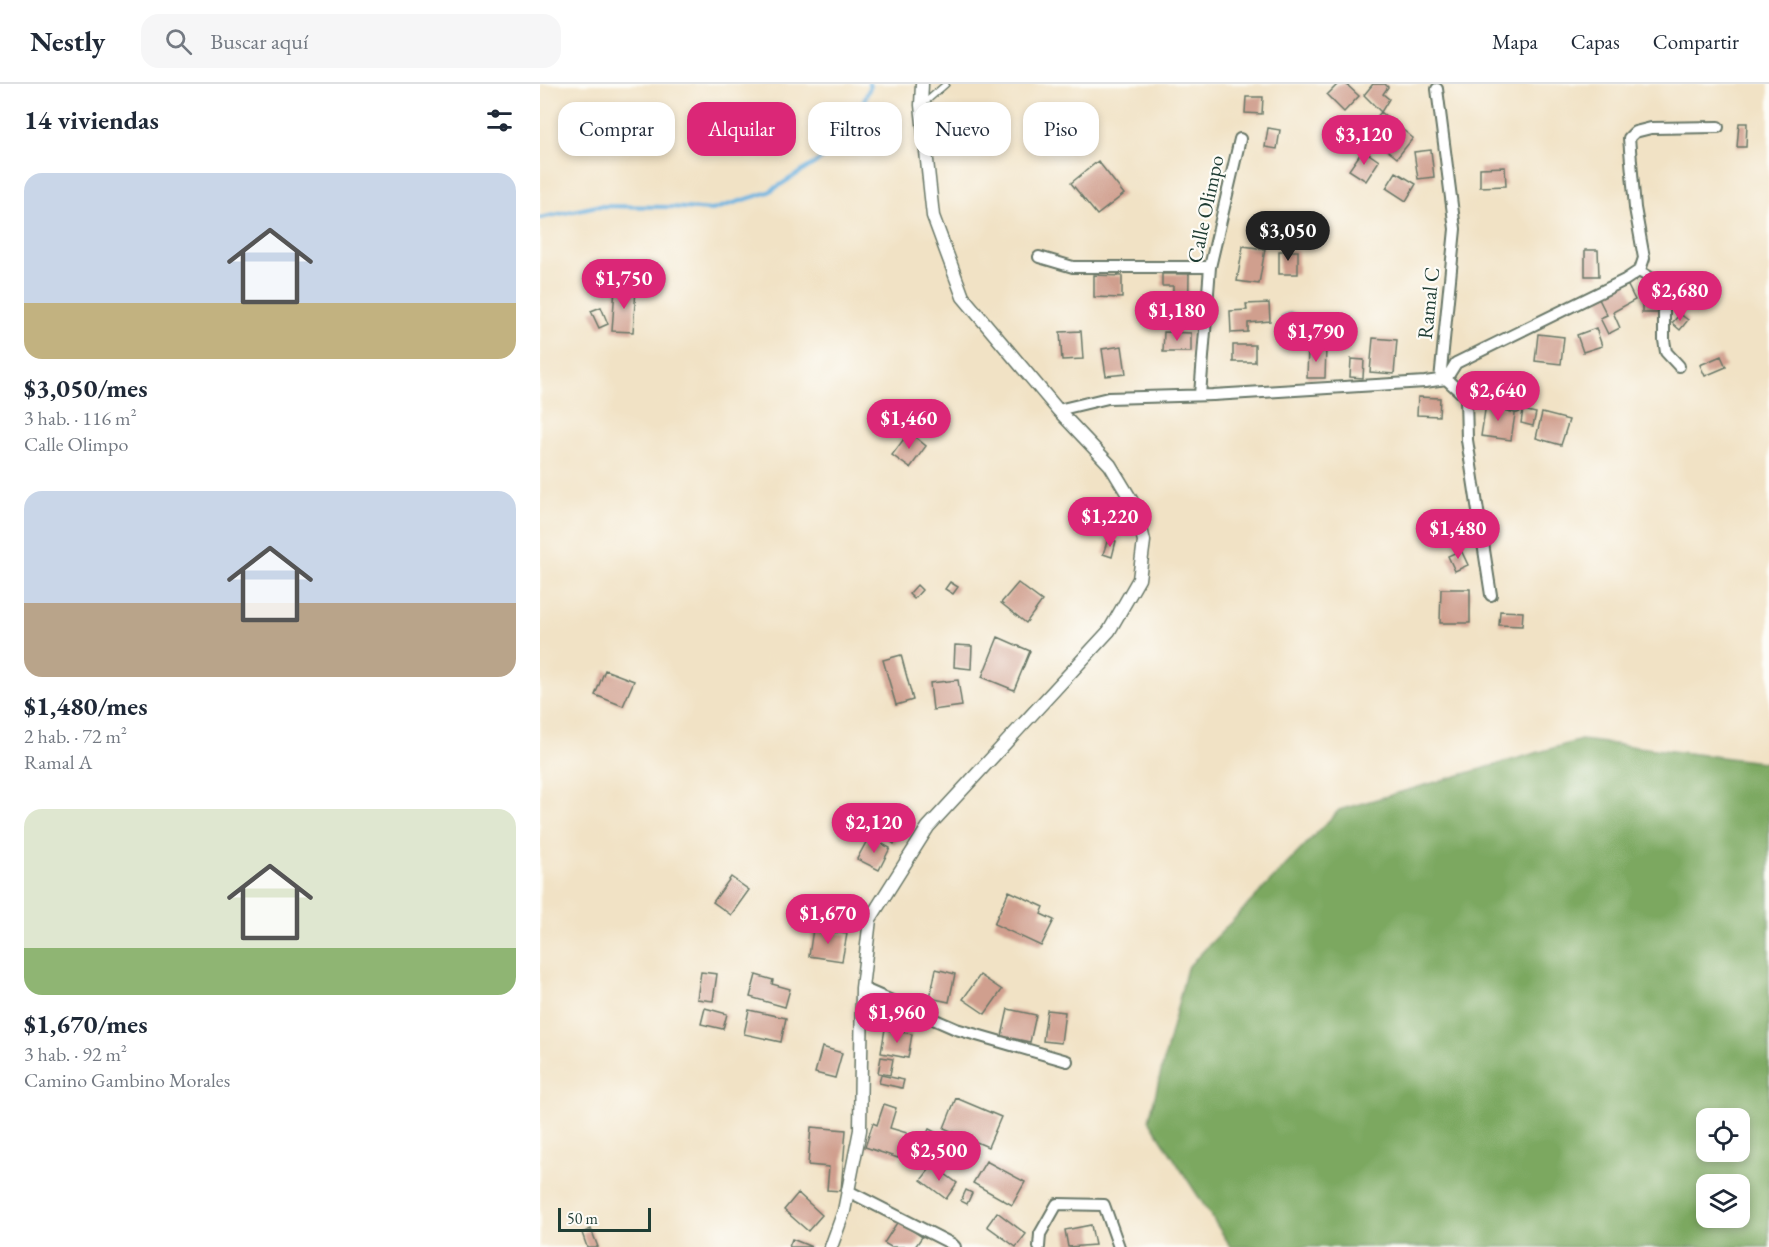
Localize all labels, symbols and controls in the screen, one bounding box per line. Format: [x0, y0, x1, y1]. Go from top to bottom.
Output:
search box [141, 14, 561, 68]
text: Nestly [30, 23, 105, 59]
icon: search [162, 25, 195, 58]
text: Buscar aquí [210, 27, 308, 56]
text: Mapa [1492, 28, 1538, 55]
text: Capas [1571, 28, 1620, 55]
text: Compartir [1653, 28, 1739, 55]
chip: Comprar [558, 102, 675, 156]
chip: Alquilar [687, 102, 796, 156]
chip: Filtros [808, 102, 902, 156]
chip: Nuevo [914, 102, 1011, 156]
chip: Piso [1023, 102, 1099, 156]
text: 14 viviendas [24, 103, 159, 137]
icon: filters [483, 104, 516, 137]
pin: $3,120 [1315, 115, 1413, 166]
text: $3,120 [1336, 121, 1392, 147]
street label: Calle Olimpo [1180, 153, 1230, 265]
pin: $3,050 [1239, 211, 1337, 262]
icon: home [216, 212, 324, 320]
text: $3,050 [1260, 217, 1316, 243]
pin: $1,750 [575, 259, 673, 310]
text: $1,750 [596, 265, 652, 291]
street label: Ramal C [1411, 266, 1445, 340]
pin: $2,680 [1631, 271, 1729, 322]
text: $2,680 [1652, 277, 1708, 303]
pin: $1,180 [1128, 291, 1226, 342]
text: $1,180 [1149, 297, 1205, 323]
pin: $1,790 [1267, 312, 1365, 363]
text: $1,790 [1288, 318, 1344, 344]
text: $3,050/mes [24, 371, 148, 405]
pin: $2,640 [1449, 371, 1547, 422]
text: $2,640 [1470, 377, 1526, 403]
pin: $1,460 [860, 399, 958, 450]
text: 3 hab. · 116 m² [24, 405, 137, 431]
text: $1,460 [881, 405, 937, 431]
text: Calle Olimpo [24, 431, 128, 457]
pin: $1,220 [1061, 497, 1159, 548]
text: $1,220 [1082, 503, 1138, 529]
pin: $1,480 [1409, 509, 1507, 560]
text: $1,480 [1430, 515, 1486, 541]
icon: home [216, 530, 324, 638]
text: $1,480/mes [24, 689, 148, 723]
text: 2 hab. · 72 m² [24, 723, 127, 749]
text: Ramal A [24, 749, 92, 775]
pin: $2,120 [825, 803, 923, 854]
text: $2,120 [846, 809, 902, 835]
icon: home [216, 848, 324, 956]
pin: $1,670 [779, 894, 877, 945]
text: $1,670 [800, 900, 856, 926]
pin: $1,960 [848, 993, 946, 1044]
text: $1,960 [869, 999, 925, 1025]
text: $1,670/mes [24, 1007, 148, 1041]
text: 3 hab. · 92 m² [24, 1041, 127, 1067]
text: Camino Gambino Morales [24, 1067, 230, 1093]
map controls [1696, 1108, 1750, 1228]
button: locate [1696, 1108, 1750, 1162]
pin: $2,500 [890, 1131, 988, 1182]
text: $2,500 [911, 1137, 967, 1163]
button: layers [1696, 1174, 1750, 1228]
scale bar [558, 1205, 651, 1232]
text: 50 m [567, 1208, 598, 1229]

